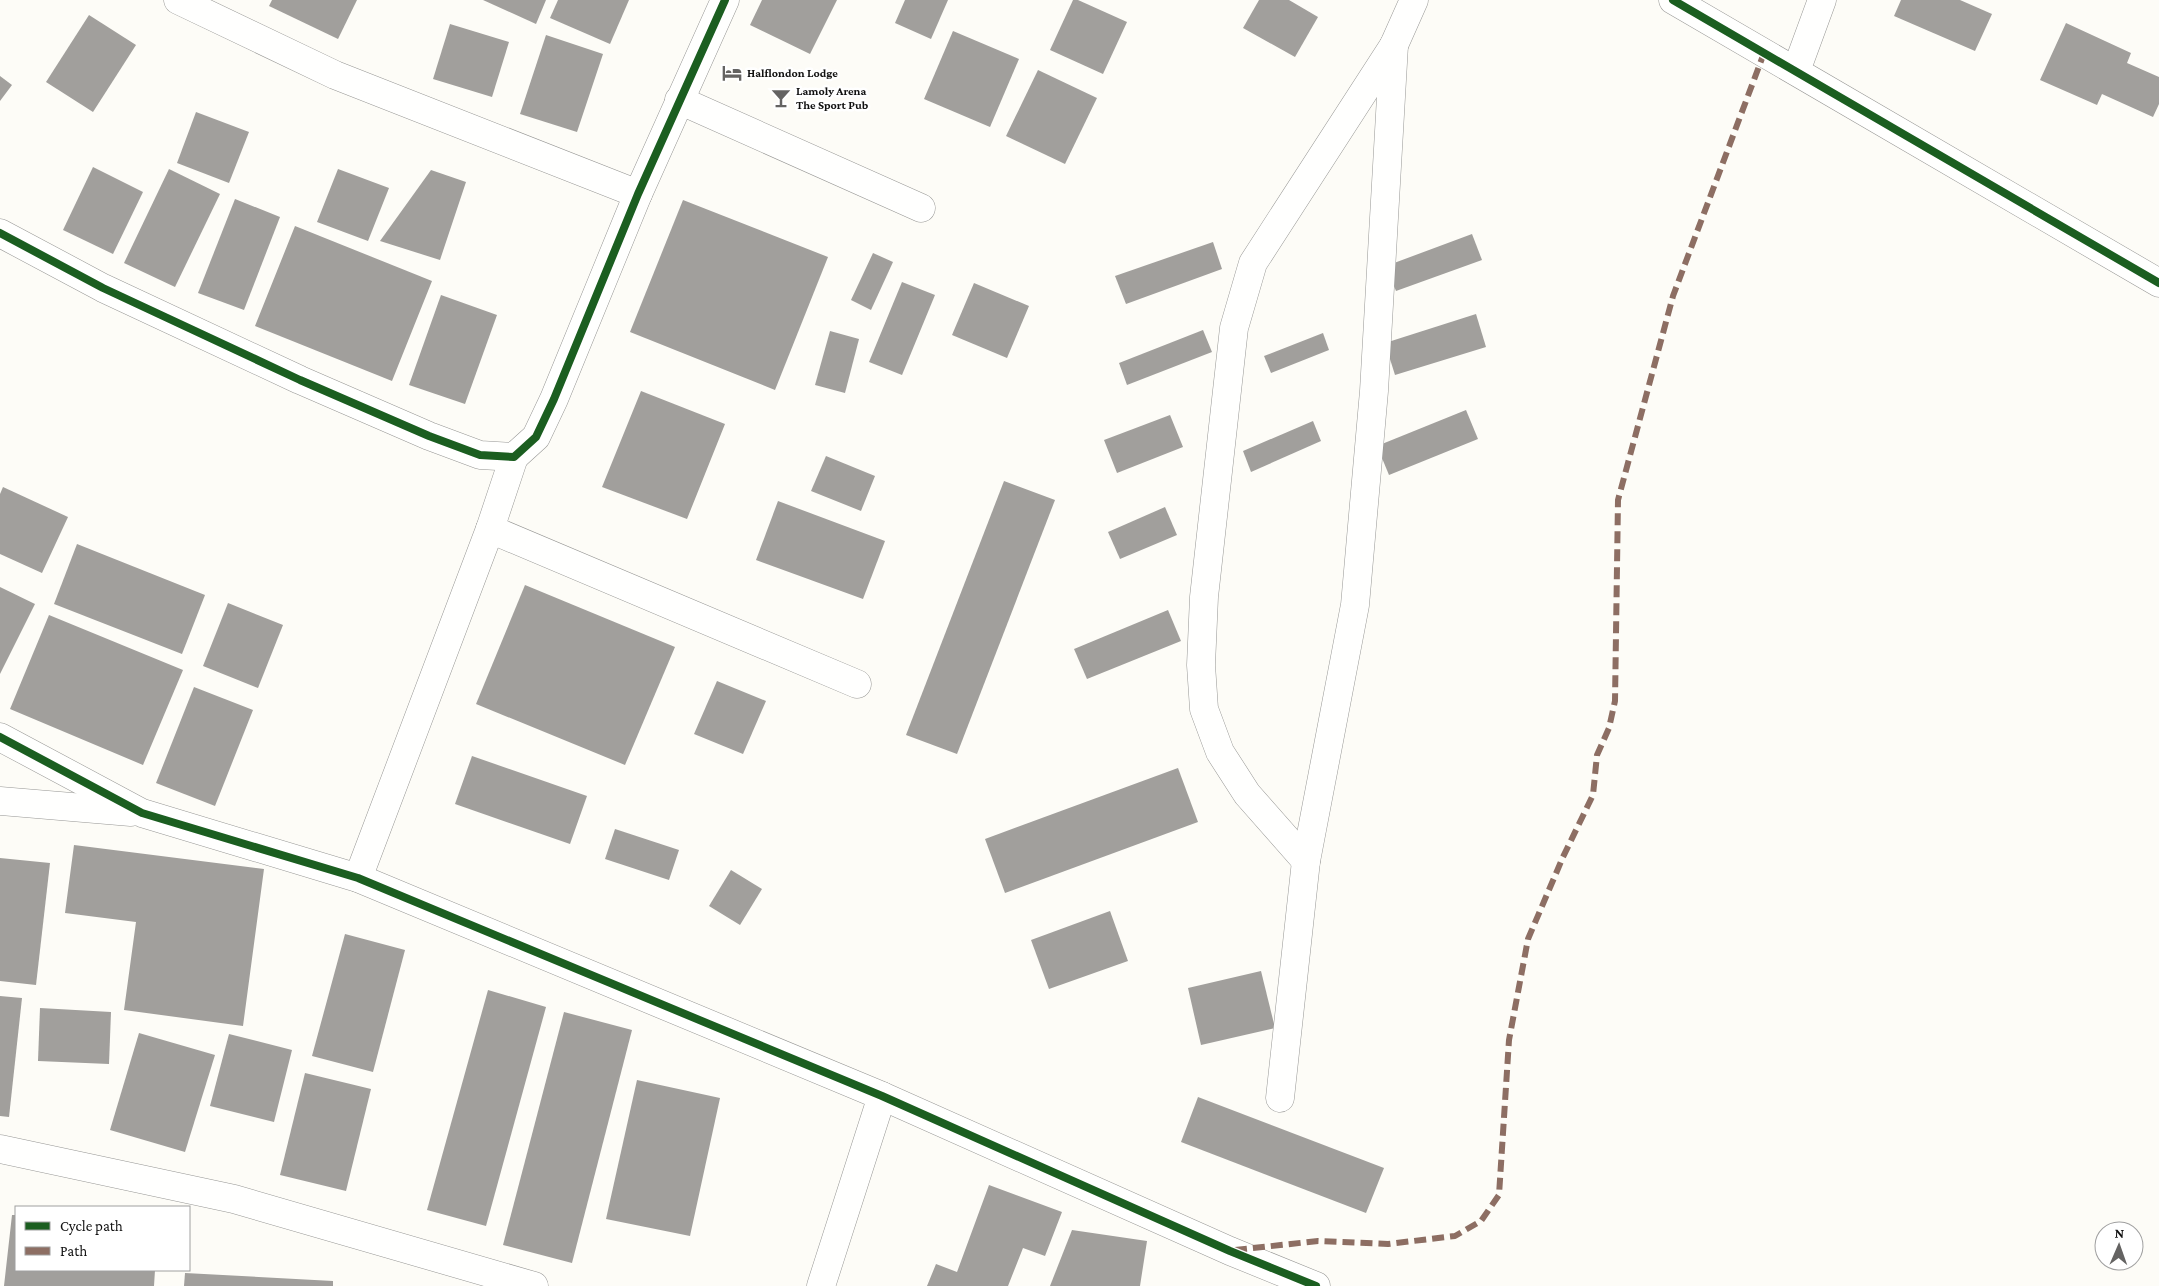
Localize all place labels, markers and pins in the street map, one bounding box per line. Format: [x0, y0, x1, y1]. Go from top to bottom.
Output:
hotel icon: Halflondon Lodge [721, 62, 743, 84]
place label: Halflondon Lodge [747, 66, 838, 80]
place label: Lamoly Arena The Sport Pub [796, 84, 869, 112]
bar icon: Lamoly Arena The Sport Pub [770, 87, 792, 109]

